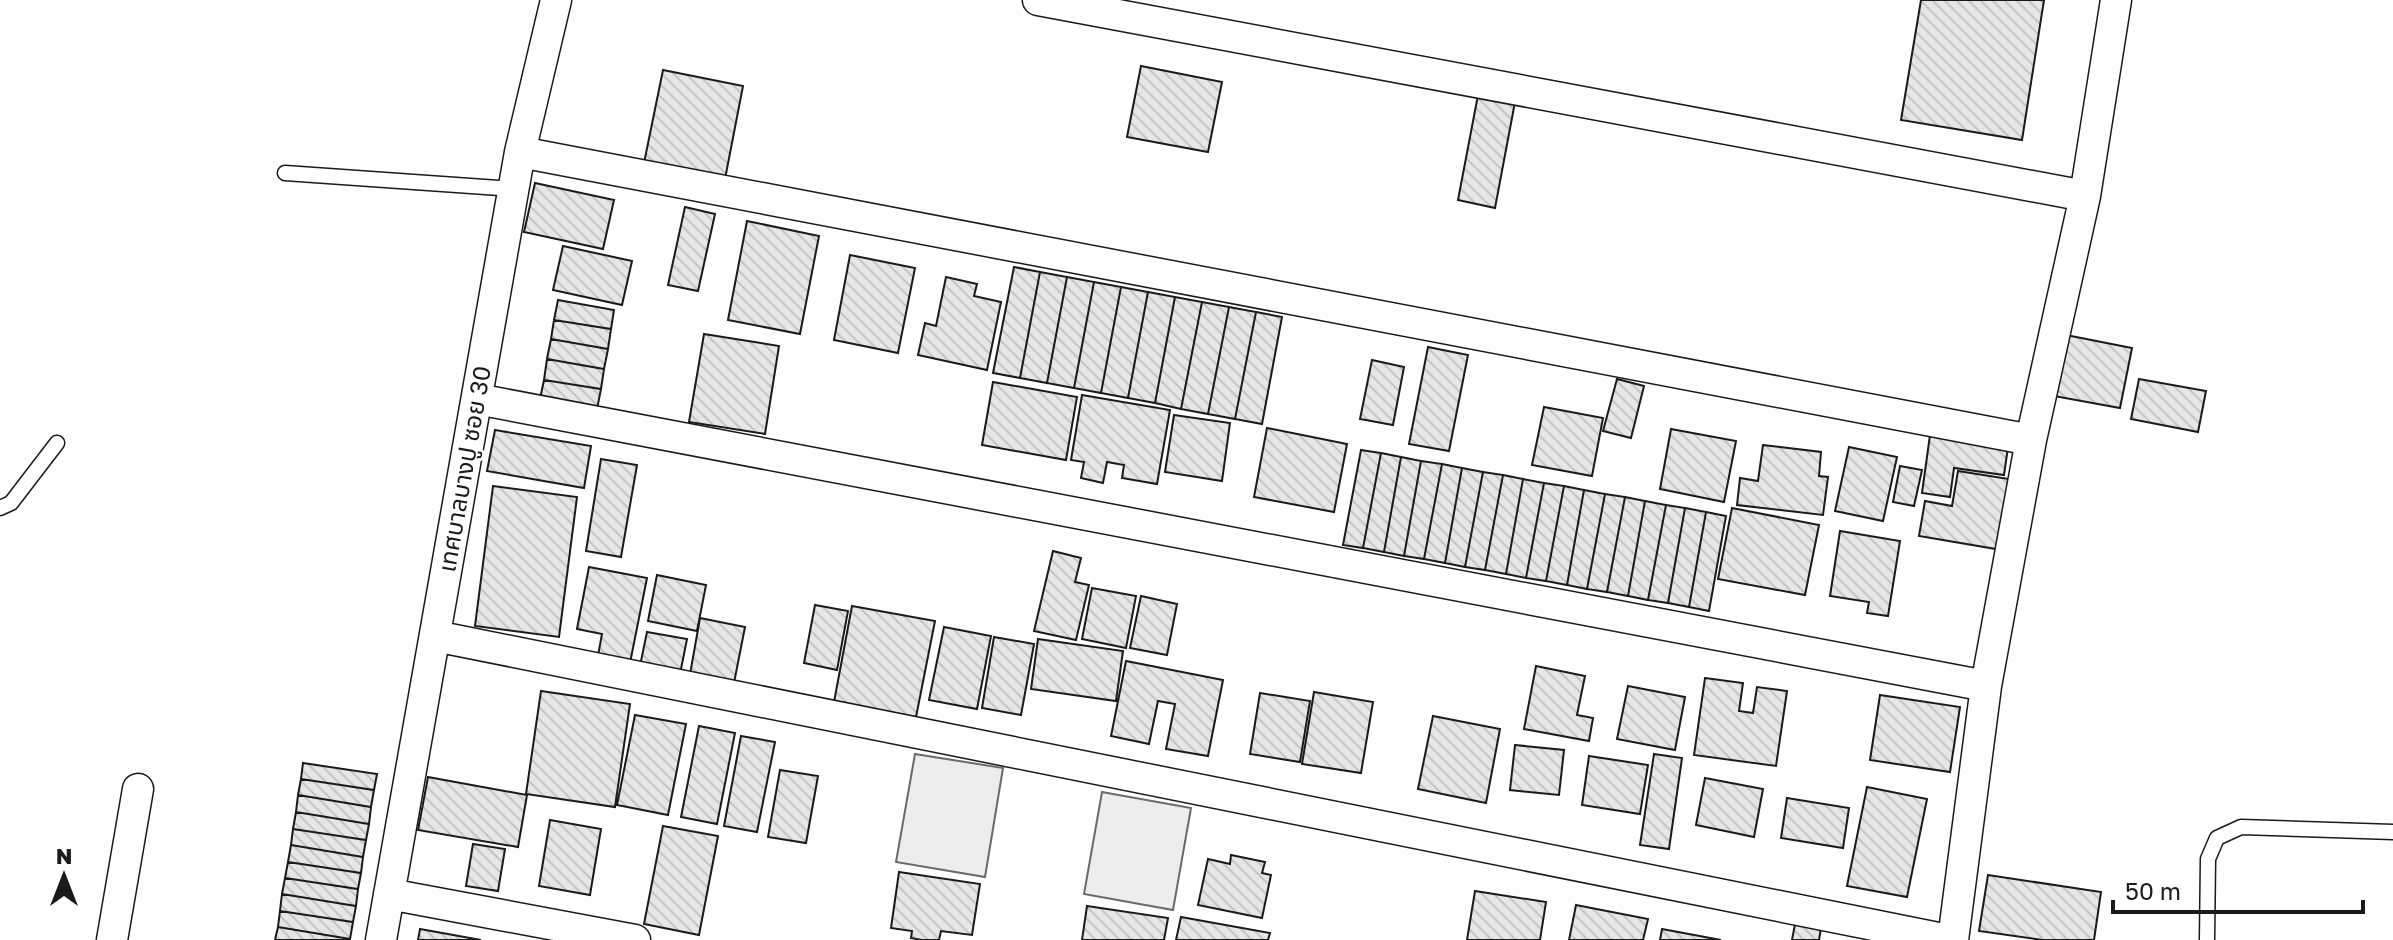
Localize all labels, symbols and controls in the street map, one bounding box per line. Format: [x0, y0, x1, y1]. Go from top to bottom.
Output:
street label: เทศบาลบางปู ซอย 30 [431, 363, 498, 574]
north arrow [24, 836, 104, 916]
text: N [56, 842, 72, 869]
scale bar [2113, 864, 2363, 914]
text: 50 m [2125, 876, 2181, 905]

